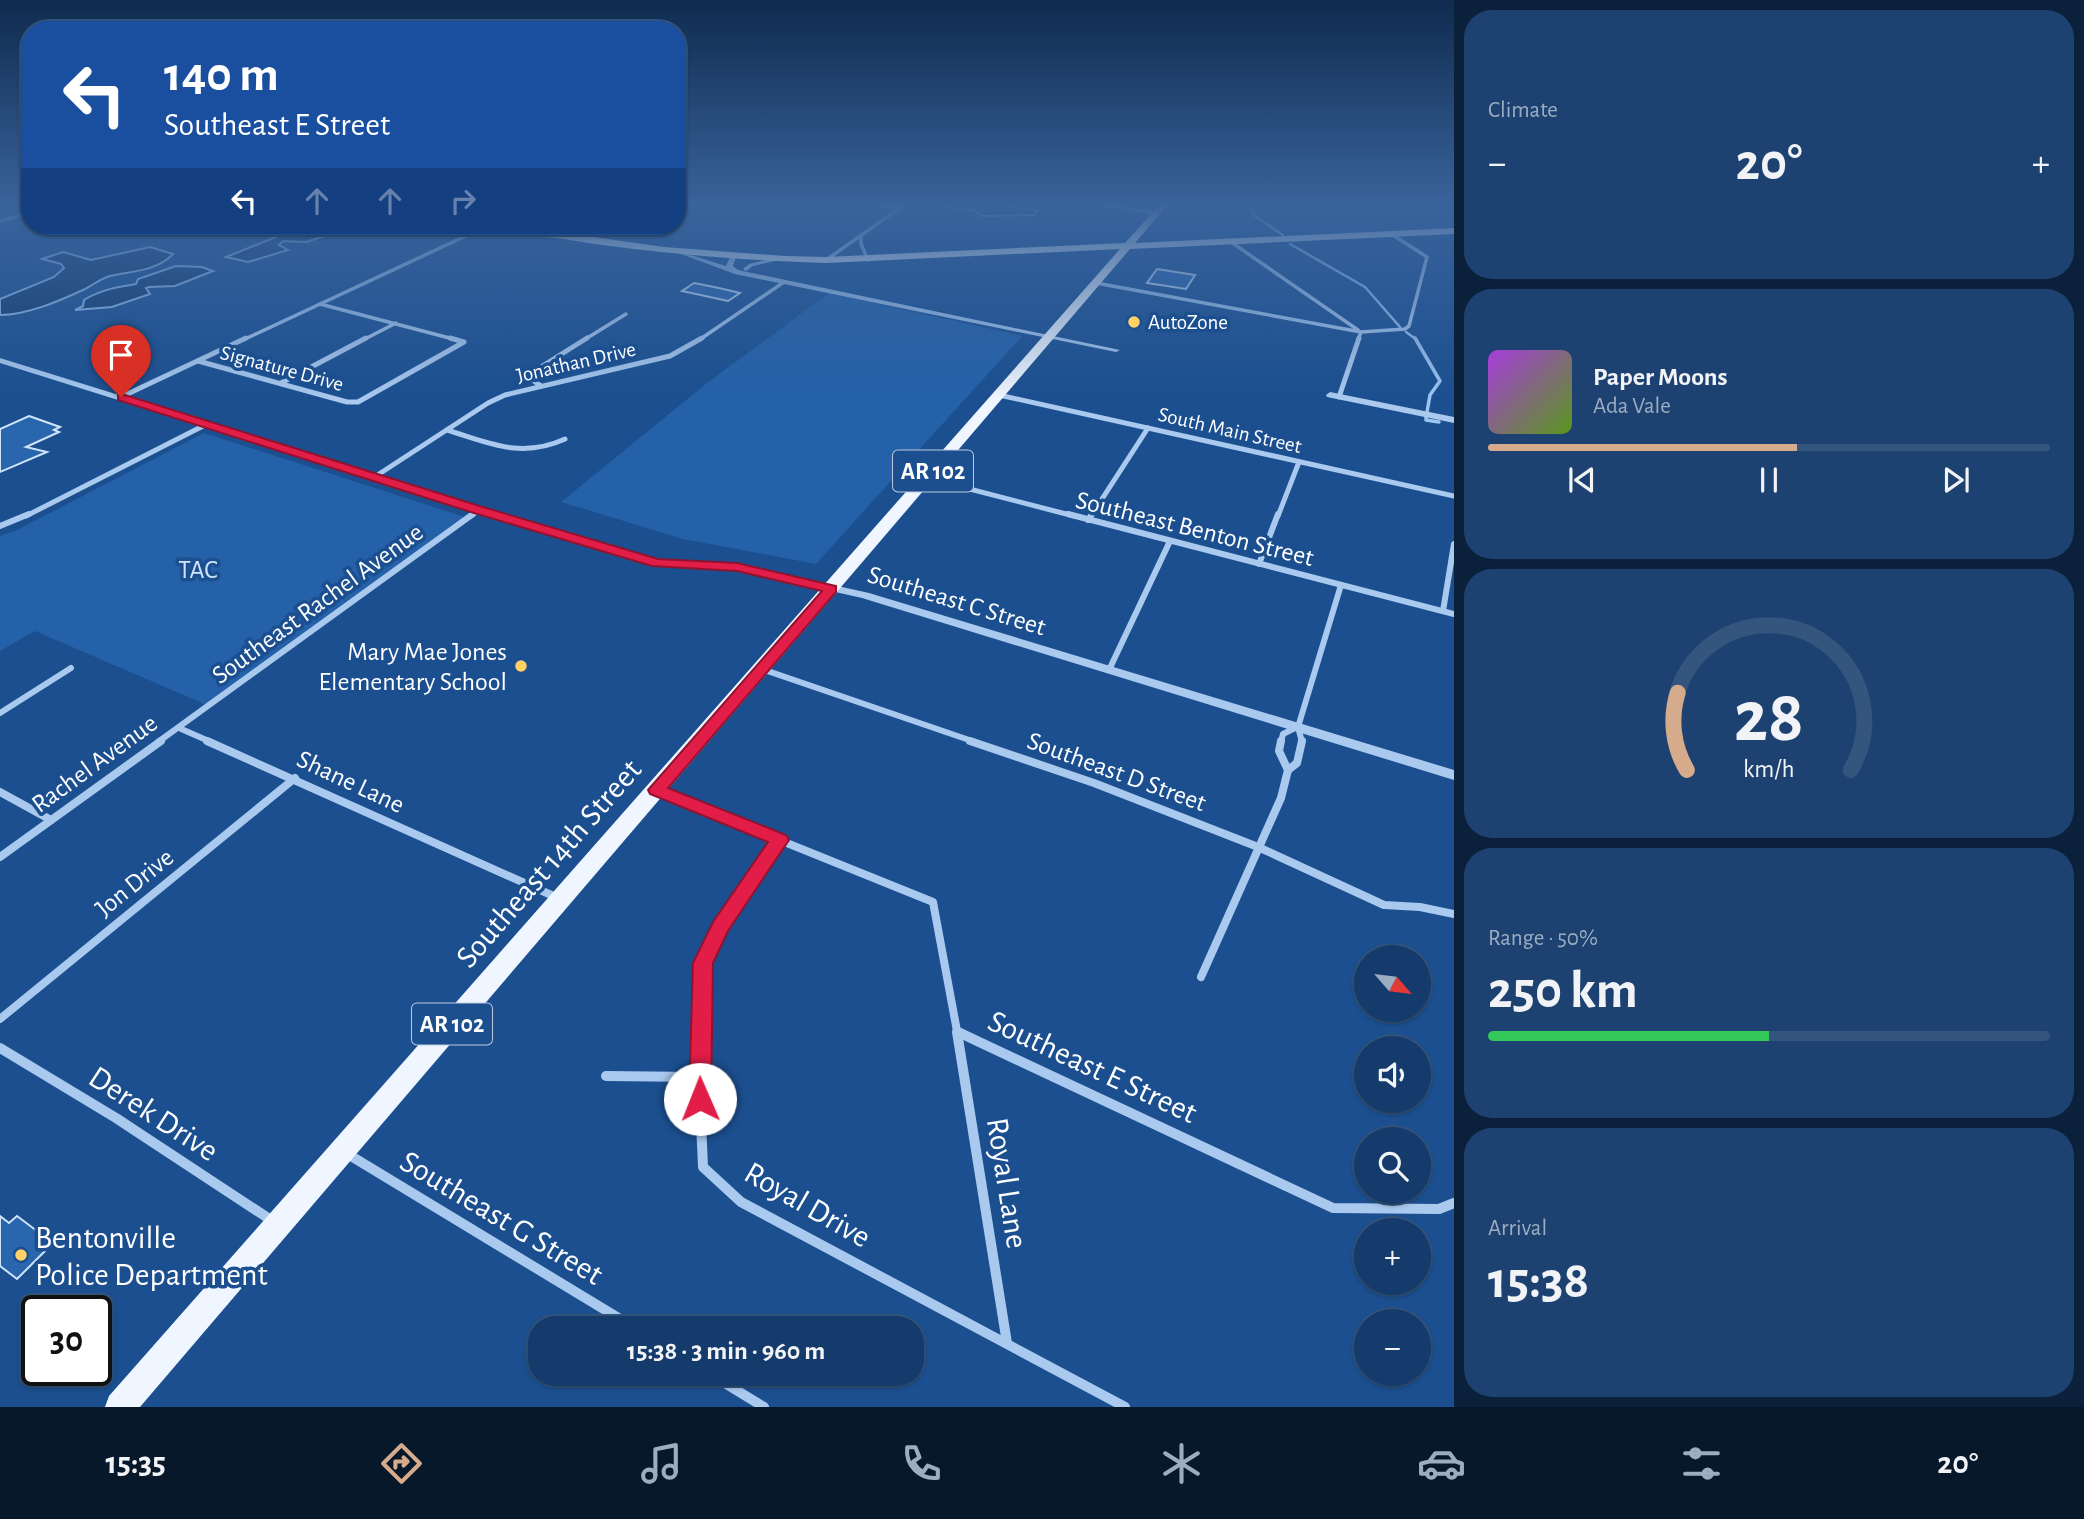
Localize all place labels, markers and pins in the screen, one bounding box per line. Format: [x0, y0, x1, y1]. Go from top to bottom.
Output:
place label: AutoZone [1148, 312, 1228, 333]
marker: AutoZone [1126, 314, 1142, 330]
pin [91, 325, 151, 397]
place label: Mary Mae Jones Elementary School [318, 639, 507, 695]
marker: Mary Mae Jones Elementary School [513, 658, 529, 674]
place label: Bentonville Police Department [35, 1222, 268, 1291]
marker: Bentonville Police Department [13, 1247, 29, 1263]

